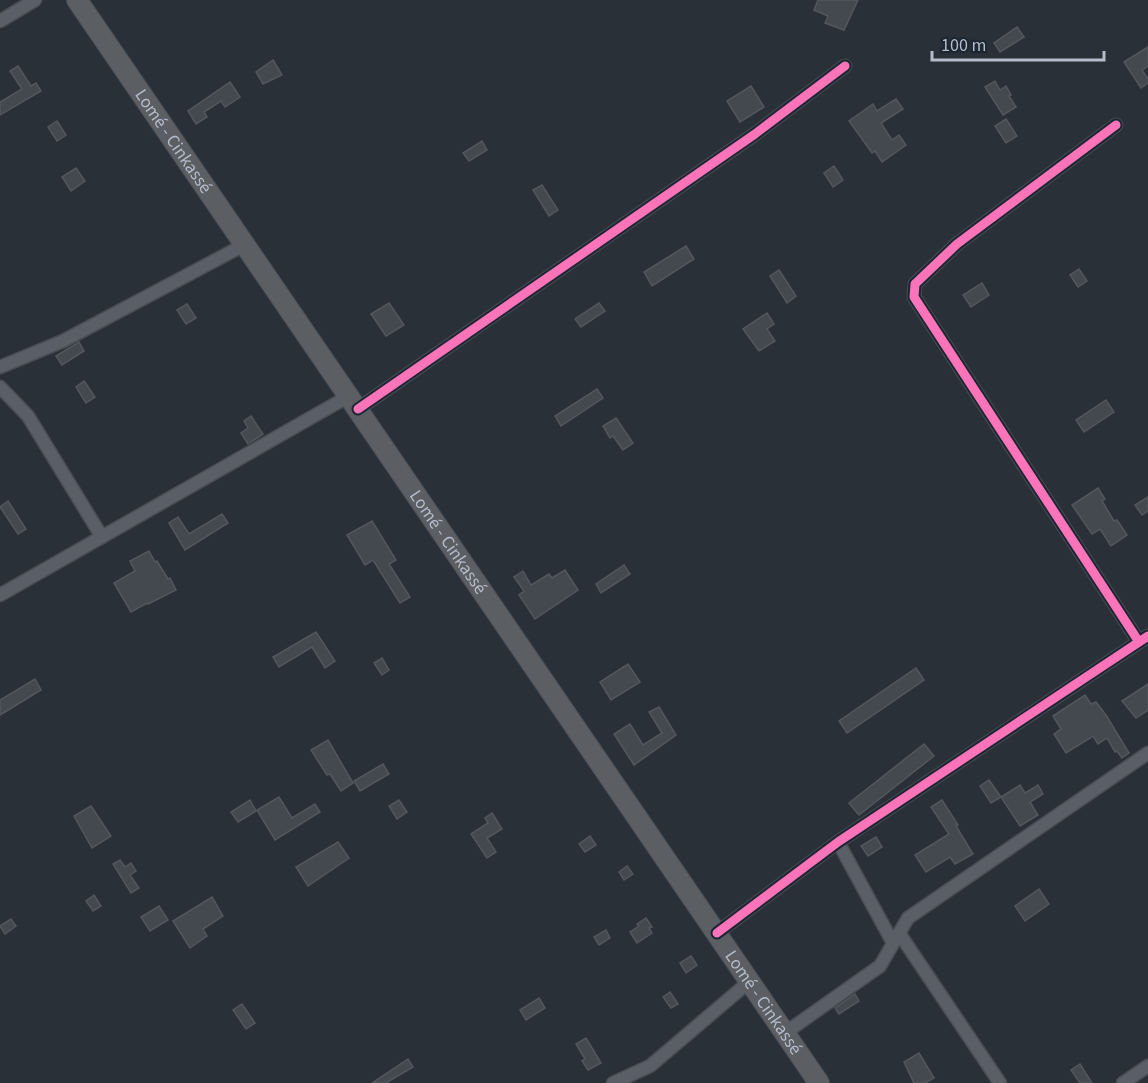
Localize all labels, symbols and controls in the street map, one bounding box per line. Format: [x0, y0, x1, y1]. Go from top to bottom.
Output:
scale bar [932, 24, 1104, 62]
text: 100 m [941, 33, 986, 58]
street label: Lomé - Cinkassé [129, 84, 218, 198]
street label: Lomé - Cinkassé [404, 485, 493, 599]
street label: Lomé - Cinkassé [719, 945, 808, 1060]

